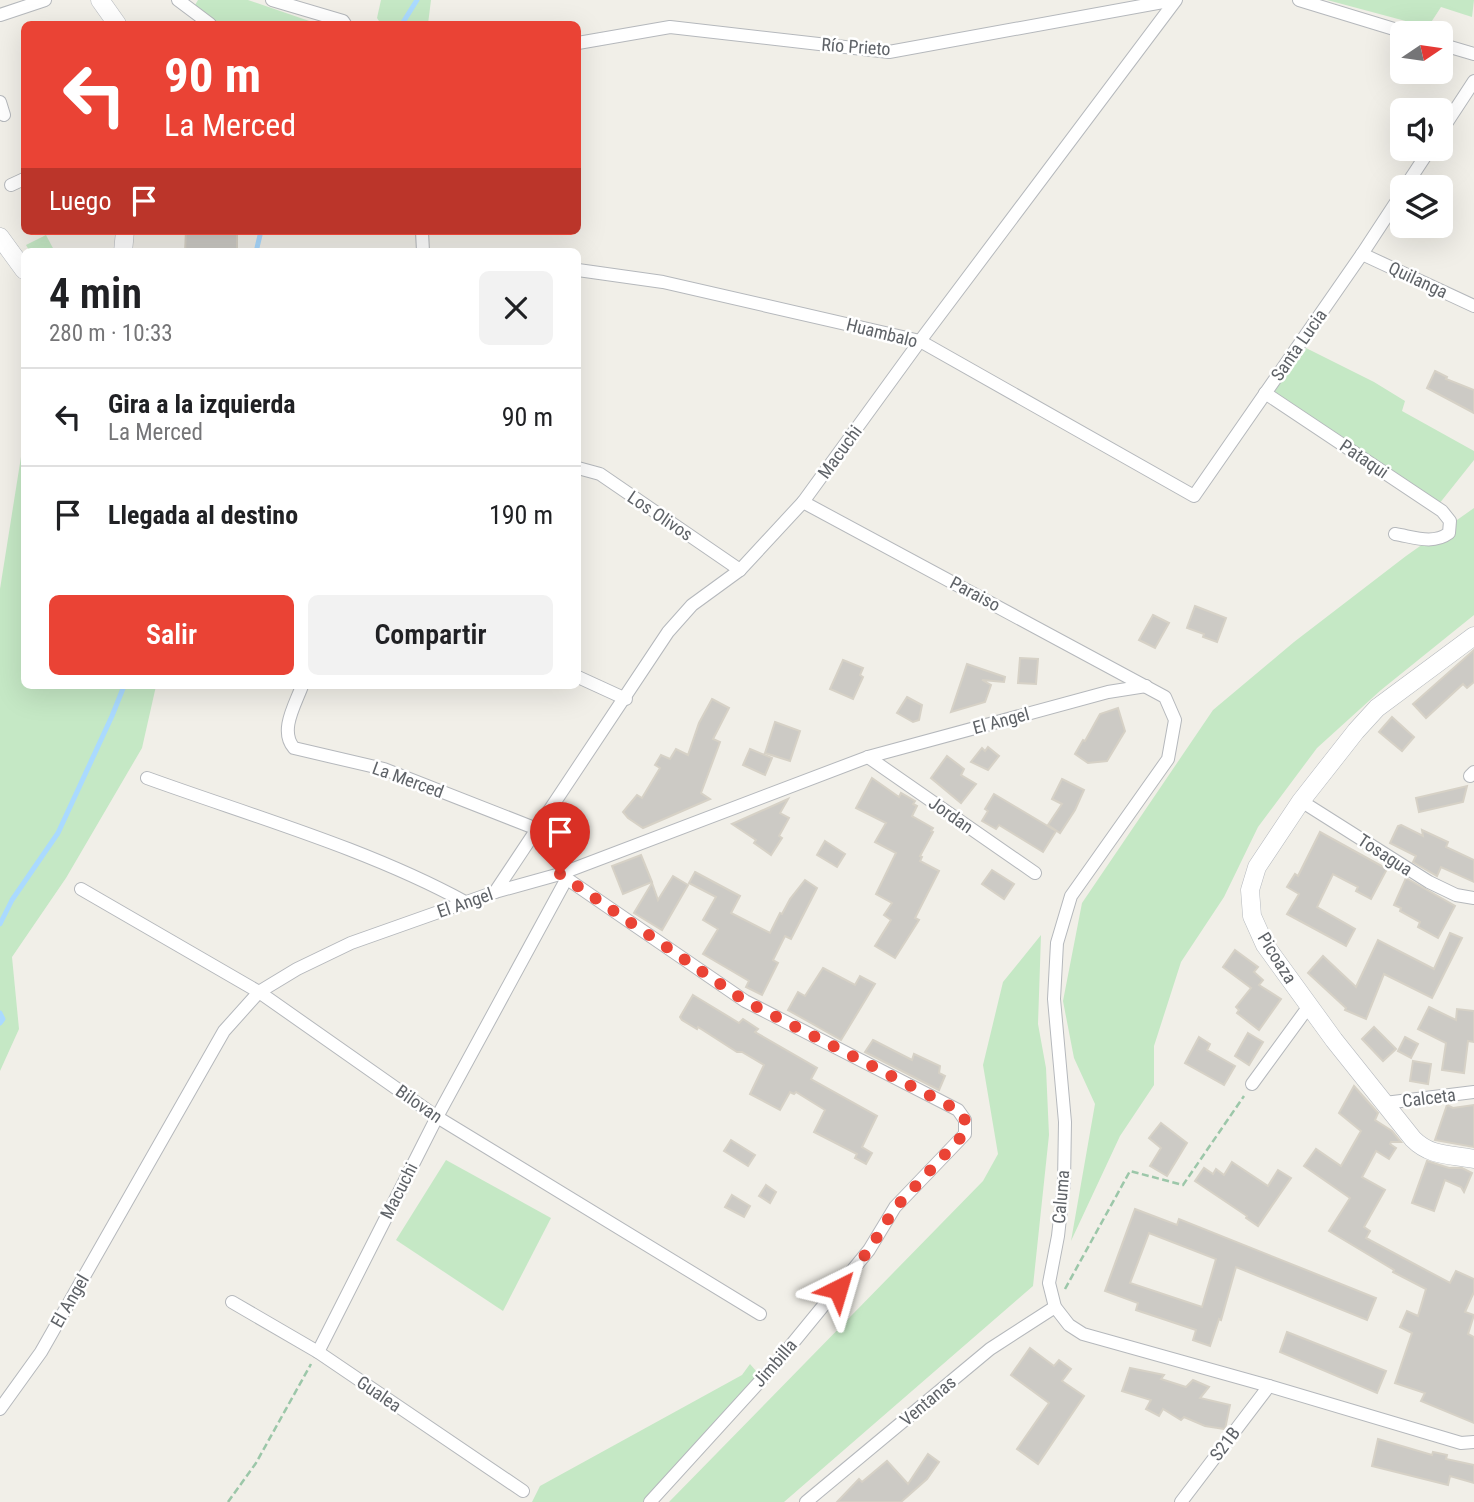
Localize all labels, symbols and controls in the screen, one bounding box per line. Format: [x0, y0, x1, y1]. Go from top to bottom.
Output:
north arrow [1390, 21, 1452, 84]
map controls [1390, 21, 1453, 238]
street label: Río Prieto [821, 34, 891, 59]
text: 90 m [164, 47, 261, 104]
icon: left [49, 49, 140, 140]
button: sound [1390, 98, 1453, 161]
text: La Merced [164, 106, 296, 144]
button: layers [1390, 175, 1453, 238]
icon: arrive [125, 182, 163, 220]
text: Luego [49, 186, 111, 216]
street label: Quilanga [1385, 257, 1451, 302]
text: 4 min [49, 269, 142, 318]
button: close [479, 271, 553, 345]
street label: Santa Lucia [1266, 305, 1331, 385]
street label: Huambalo [844, 314, 920, 351]
text: 280 m · 10:33 [49, 320, 173, 347]
text: Gira a la izquierda [108, 389, 296, 419]
icon: left [49, 398, 87, 436]
text: 90 m [502, 402, 553, 432]
text: La Merced [108, 419, 203, 446]
street label: Macuchi [813, 421, 866, 482]
street label: Pataqui [1336, 435, 1393, 482]
street label: Los Olivos [624, 486, 697, 545]
icon: arrive [49, 496, 87, 534]
text: Llegada al destino [108, 500, 298, 530]
text: 190 m [489, 500, 553, 530]
street label: Paraiso [947, 572, 1004, 615]
button: Salir [49, 595, 294, 675]
button: Compartir [308, 595, 553, 675]
street label: El Angel [970, 703, 1031, 738]
street label: La Merced [370, 757, 447, 802]
street label: Jordan [925, 792, 978, 837]
pin [530, 802, 590, 874]
icon: arrive [541, 813, 579, 851]
street label: Tosagua [1354, 829, 1416, 880]
street label: El Angel [434, 883, 496, 922]
street label: Picoaza [1254, 928, 1301, 987]
street label: Bilovan [392, 1080, 447, 1127]
street label: Calceta [1401, 1084, 1457, 1111]
street label: Macuchi [375, 1159, 422, 1222]
street label: Caluma [1048, 1169, 1073, 1225]
position arrow [801, 1252, 875, 1326]
street label: El Angel [46, 1270, 93, 1331]
street label: Jimbilla [748, 1335, 801, 1391]
street label: Gualea [353, 1371, 406, 1416]
street label: Ventanas [896, 1371, 960, 1430]
street label: S21B [1205, 1423, 1244, 1465]

